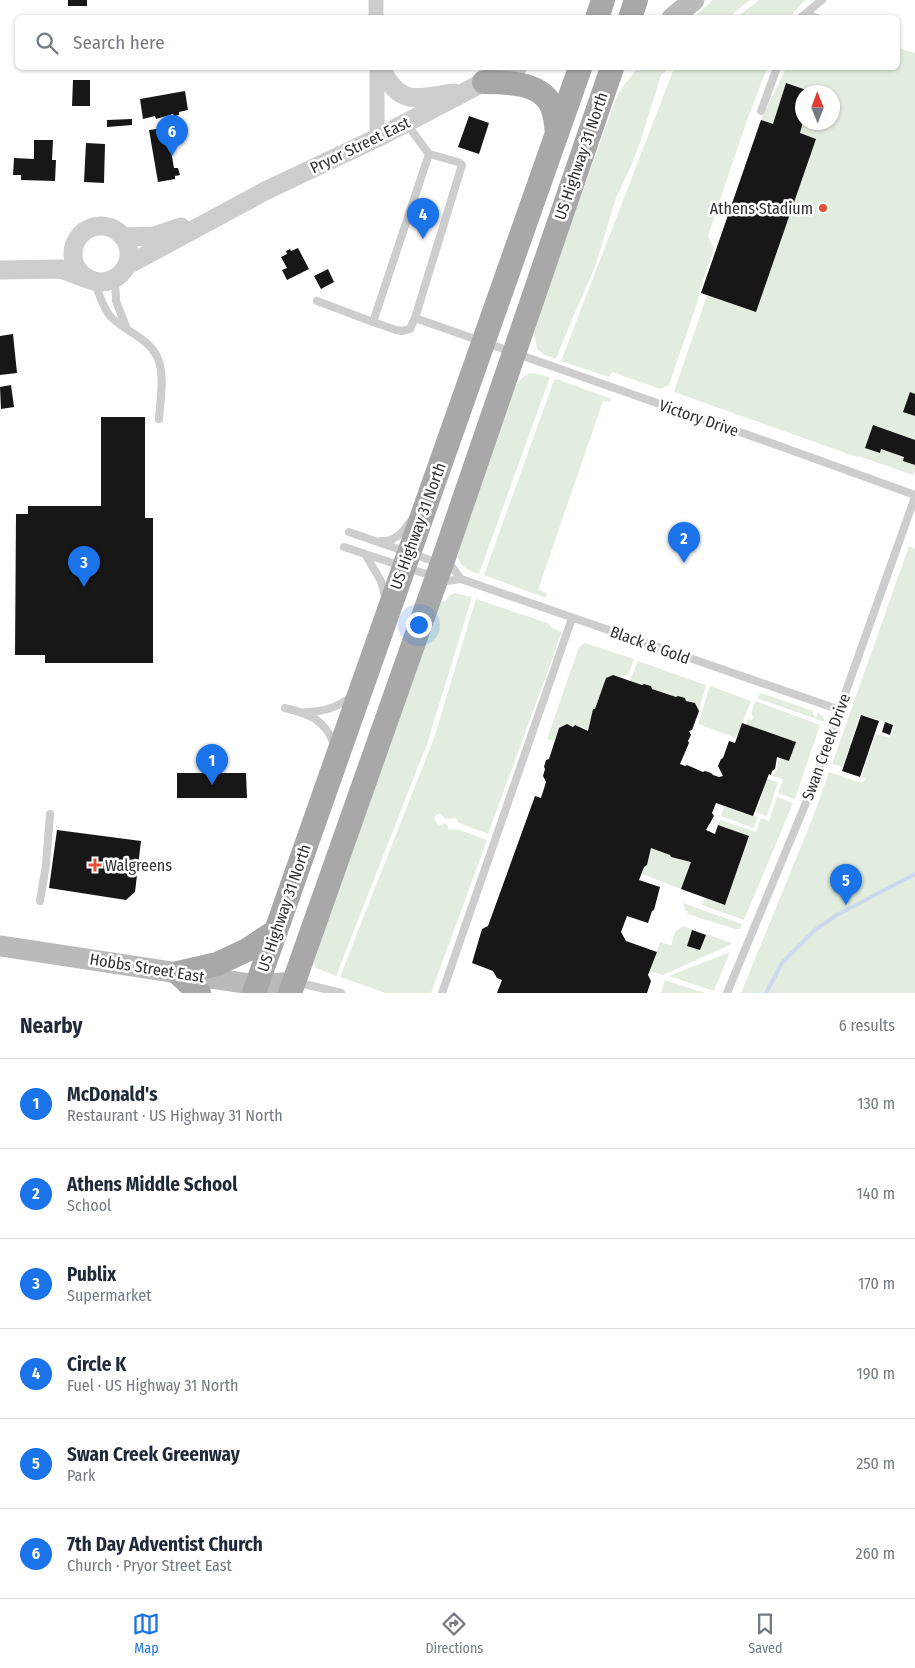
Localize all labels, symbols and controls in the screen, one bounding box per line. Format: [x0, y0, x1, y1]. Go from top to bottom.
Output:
search box [15, 15, 900, 70]
icon: search [33, 29, 61, 57]
text: Search here [73, 31, 165, 54]
north arrow [795, 85, 840, 130]
street label: US Highway 31 North [550, 90, 612, 222]
street label: Pryor Street East [307, 112, 414, 177]
pin: 6 [156, 115, 188, 156]
pin: 4 [407, 198, 439, 239]
place label: Athens Stadium [710, 199, 813, 218]
marker: Athens Stadium [817, 202, 829, 214]
street label: Victory Drive [657, 396, 741, 440]
street label: US Highway 31 North [386, 460, 450, 592]
pin: 2 [668, 522, 700, 563]
pin: 3 [68, 546, 100, 587]
your location [406, 612, 432, 638]
street label: Black & Gold [608, 622, 692, 668]
street label: Swan Creek Drive [798, 691, 854, 803]
pin: 1 [196, 744, 228, 785]
street label: US Highway 31 North [253, 842, 315, 974]
place label: Walgreens [105, 856, 172, 875]
marker: Walgreens [89, 859, 101, 871]
pin: 5 [830, 864, 862, 905]
street label: Hobbs Street East [88, 950, 206, 987]
text: Nearby [20, 1013, 82, 1039]
text: 6 results [839, 1016, 895, 1035]
text: McDonald's [67, 1083, 157, 1106]
text: 1 [33, 1094, 39, 1113]
text: 130 m [857, 1094, 895, 1113]
text: Restaurant · US Highway 31 North [67, 1106, 283, 1125]
text: Athens Middle School [67, 1173, 237, 1196]
text: 2 [32, 1184, 40, 1203]
text: 140 m [857, 1184, 895, 1203]
text: School [67, 1196, 111, 1215]
text: Publix [67, 1263, 116, 1286]
text: 3 [32, 1274, 40, 1293]
text: 170 m [858, 1274, 895, 1293]
text: Supermarket [67, 1286, 151, 1305]
text: Circle K [67, 1353, 126, 1376]
text: 4 [32, 1364, 40, 1383]
text: 190 m [857, 1364, 895, 1383]
text: Fuel · US Highway 31 North [67, 1376, 238, 1395]
text: Swan Creek Greenway [67, 1443, 240, 1466]
text: 5 [32, 1454, 40, 1473]
text: 250 m [856, 1454, 895, 1473]
text: Park [67, 1466, 95, 1485]
text: 7th Day Adventist Church [67, 1533, 263, 1556]
text: 6 [32, 1544, 40, 1563]
text: 260 m [856, 1544, 895, 1563]
text: Church · Pryor Street East [67, 1556, 232, 1575]
tab: Map [132, 1610, 160, 1657]
tab: Directions [425, 1610, 483, 1657]
tab: Saved [748, 1610, 783, 1657]

